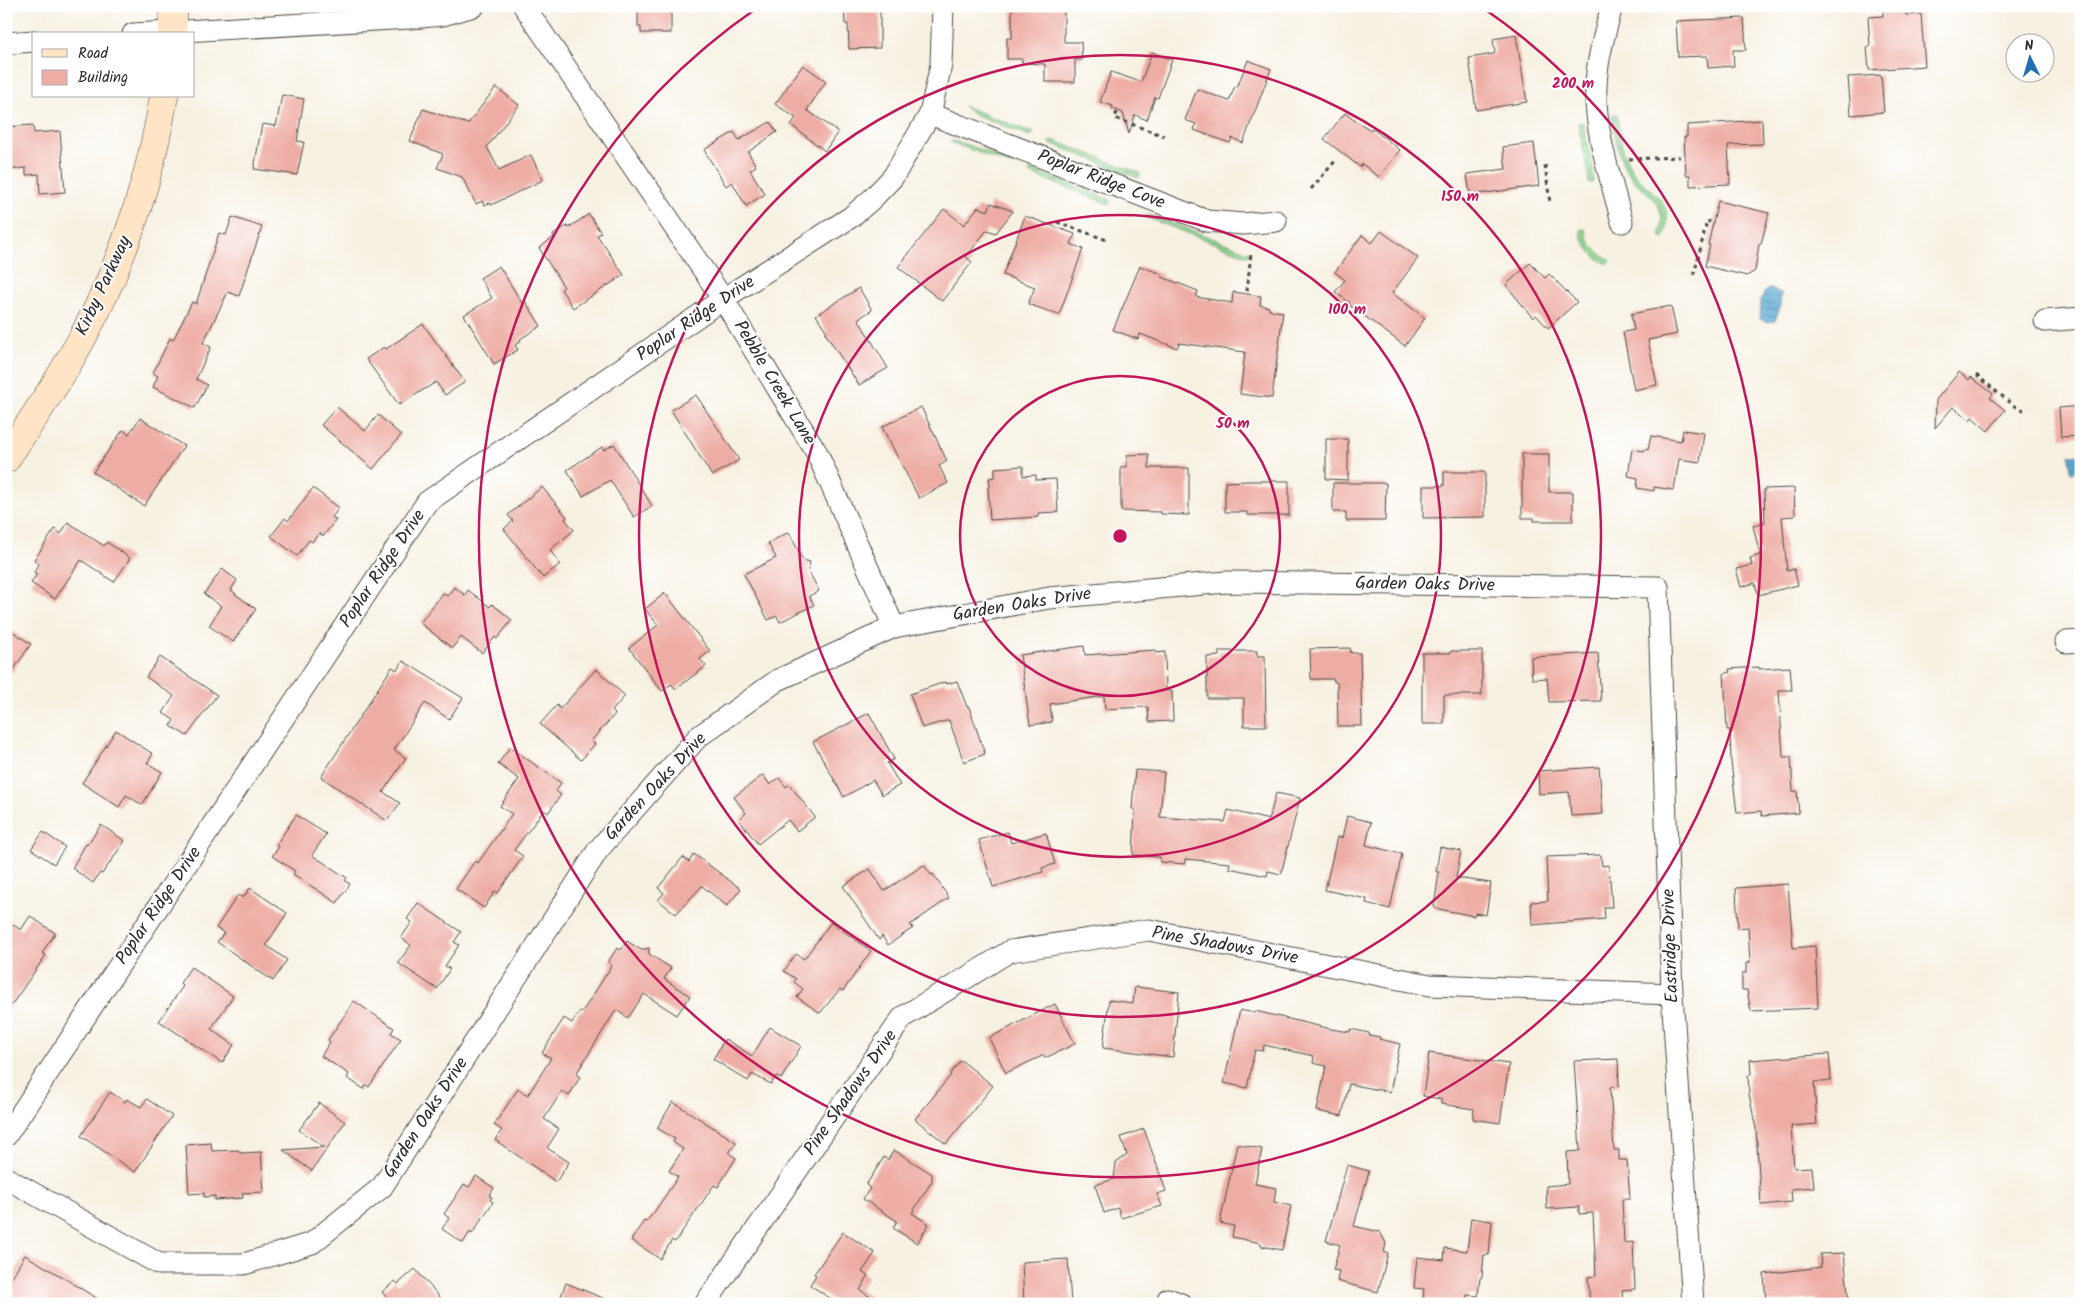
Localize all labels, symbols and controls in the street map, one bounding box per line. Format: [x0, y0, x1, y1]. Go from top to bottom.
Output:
legend [32, 32, 195, 98]
north arrow [2004, 32, 2054, 82]
text: N [2024, 35, 2034, 57]
text: Road [78, 42, 109, 66]
text: Building [78, 66, 128, 90]
text: 200 m [1552, 72, 1594, 96]
street label: Poplar Ridge Cove [1033, 142, 1169, 218]
text: 150 m [1441, 185, 1479, 209]
street label: Kirby Parkway [68, 231, 140, 341]
street label: Poplar Ridge Drive [631, 268, 761, 370]
text: 100 m [1328, 298, 1366, 322]
street label: Pebble Creek Lane [725, 315, 823, 451]
text: 50 m [1215, 412, 1250, 436]
street label: Poplar Ridge Drive [332, 504, 434, 634]
centre of rings [1111, 527, 1129, 545]
street label: Garden Oaks Drive [1355, 569, 1495, 601]
street label: Garden Oaks Drive [951, 580, 1093, 630]
street label: Garden Oaks Drive [598, 726, 714, 848]
street label: Poplar Ridge Drive [108, 841, 210, 971]
street label: Eastridge Drive [1655, 888, 1687, 1004]
street label: Pine Shadows Drive [1149, 919, 1301, 973]
street label: Pine Shadows Drive [797, 1024, 905, 1162]
street label: Garden Oaks Drive [376, 1052, 476, 1184]

